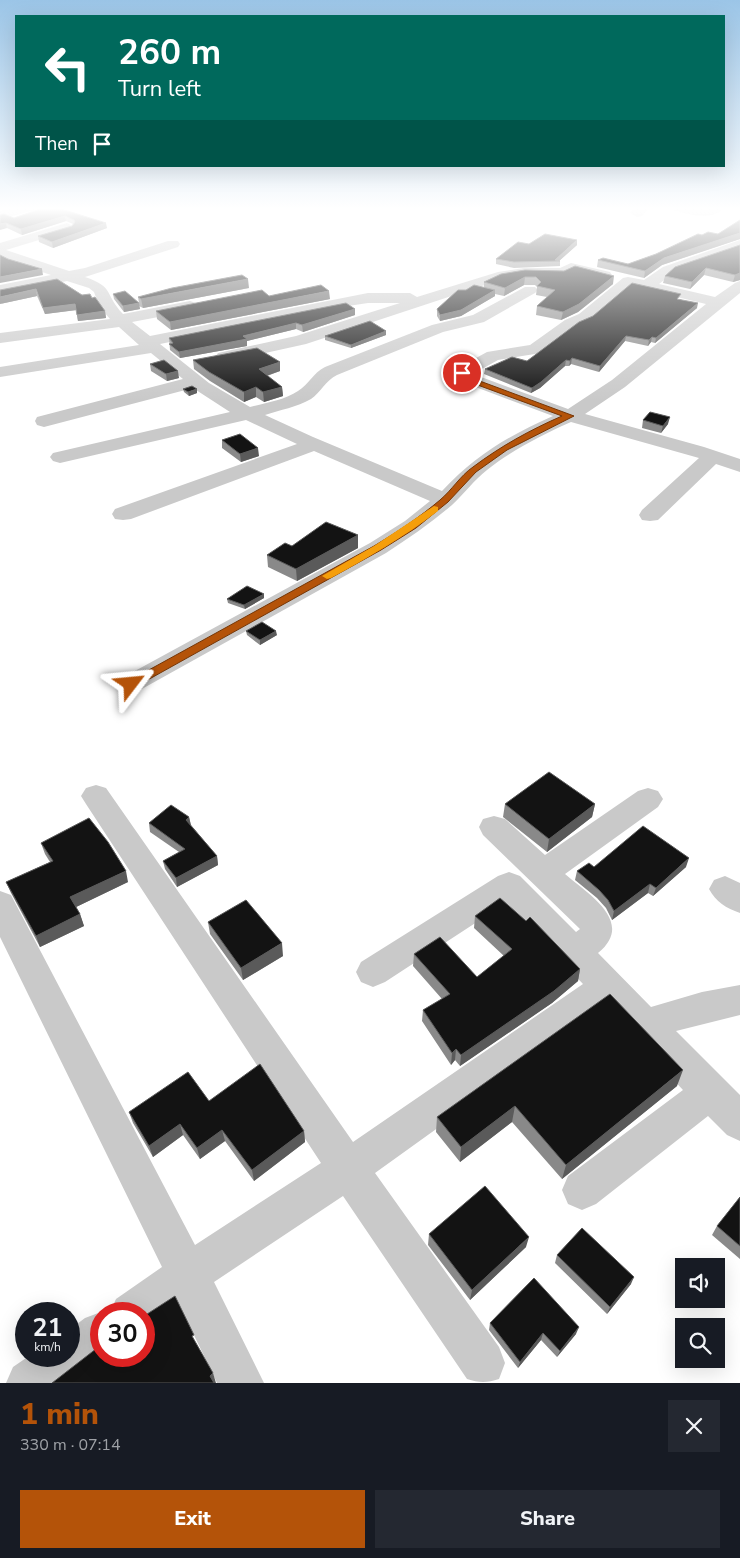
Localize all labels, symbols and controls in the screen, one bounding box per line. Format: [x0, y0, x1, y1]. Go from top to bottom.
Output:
text: 260 m [118, 29, 221, 76]
icon: left [35, 35, 100, 100]
text: Turn left [118, 74, 201, 104]
icon: arrive [88, 130, 116, 158]
text: Then [35, 131, 78, 157]
pin [441, 352, 483, 394]
icon: arrive [448, 359, 476, 387]
position arrow [104, 657, 156, 709]
map controls [675, 1258, 725, 1368]
button: sound [675, 1258, 725, 1308]
speed limit sign: 30 [90, 1302, 155, 1367]
text: 21 [32, 1311, 63, 1345]
button: search [675, 1318, 725, 1368]
text: km/h [34, 1339, 61, 1355]
text: 1 min [20, 1394, 99, 1435]
button: close [668, 1400, 720, 1452]
text: 330 m · 07:14 [20, 1434, 121, 1456]
button: Exit [20, 1490, 365, 1548]
button: Share [375, 1490, 720, 1548]

